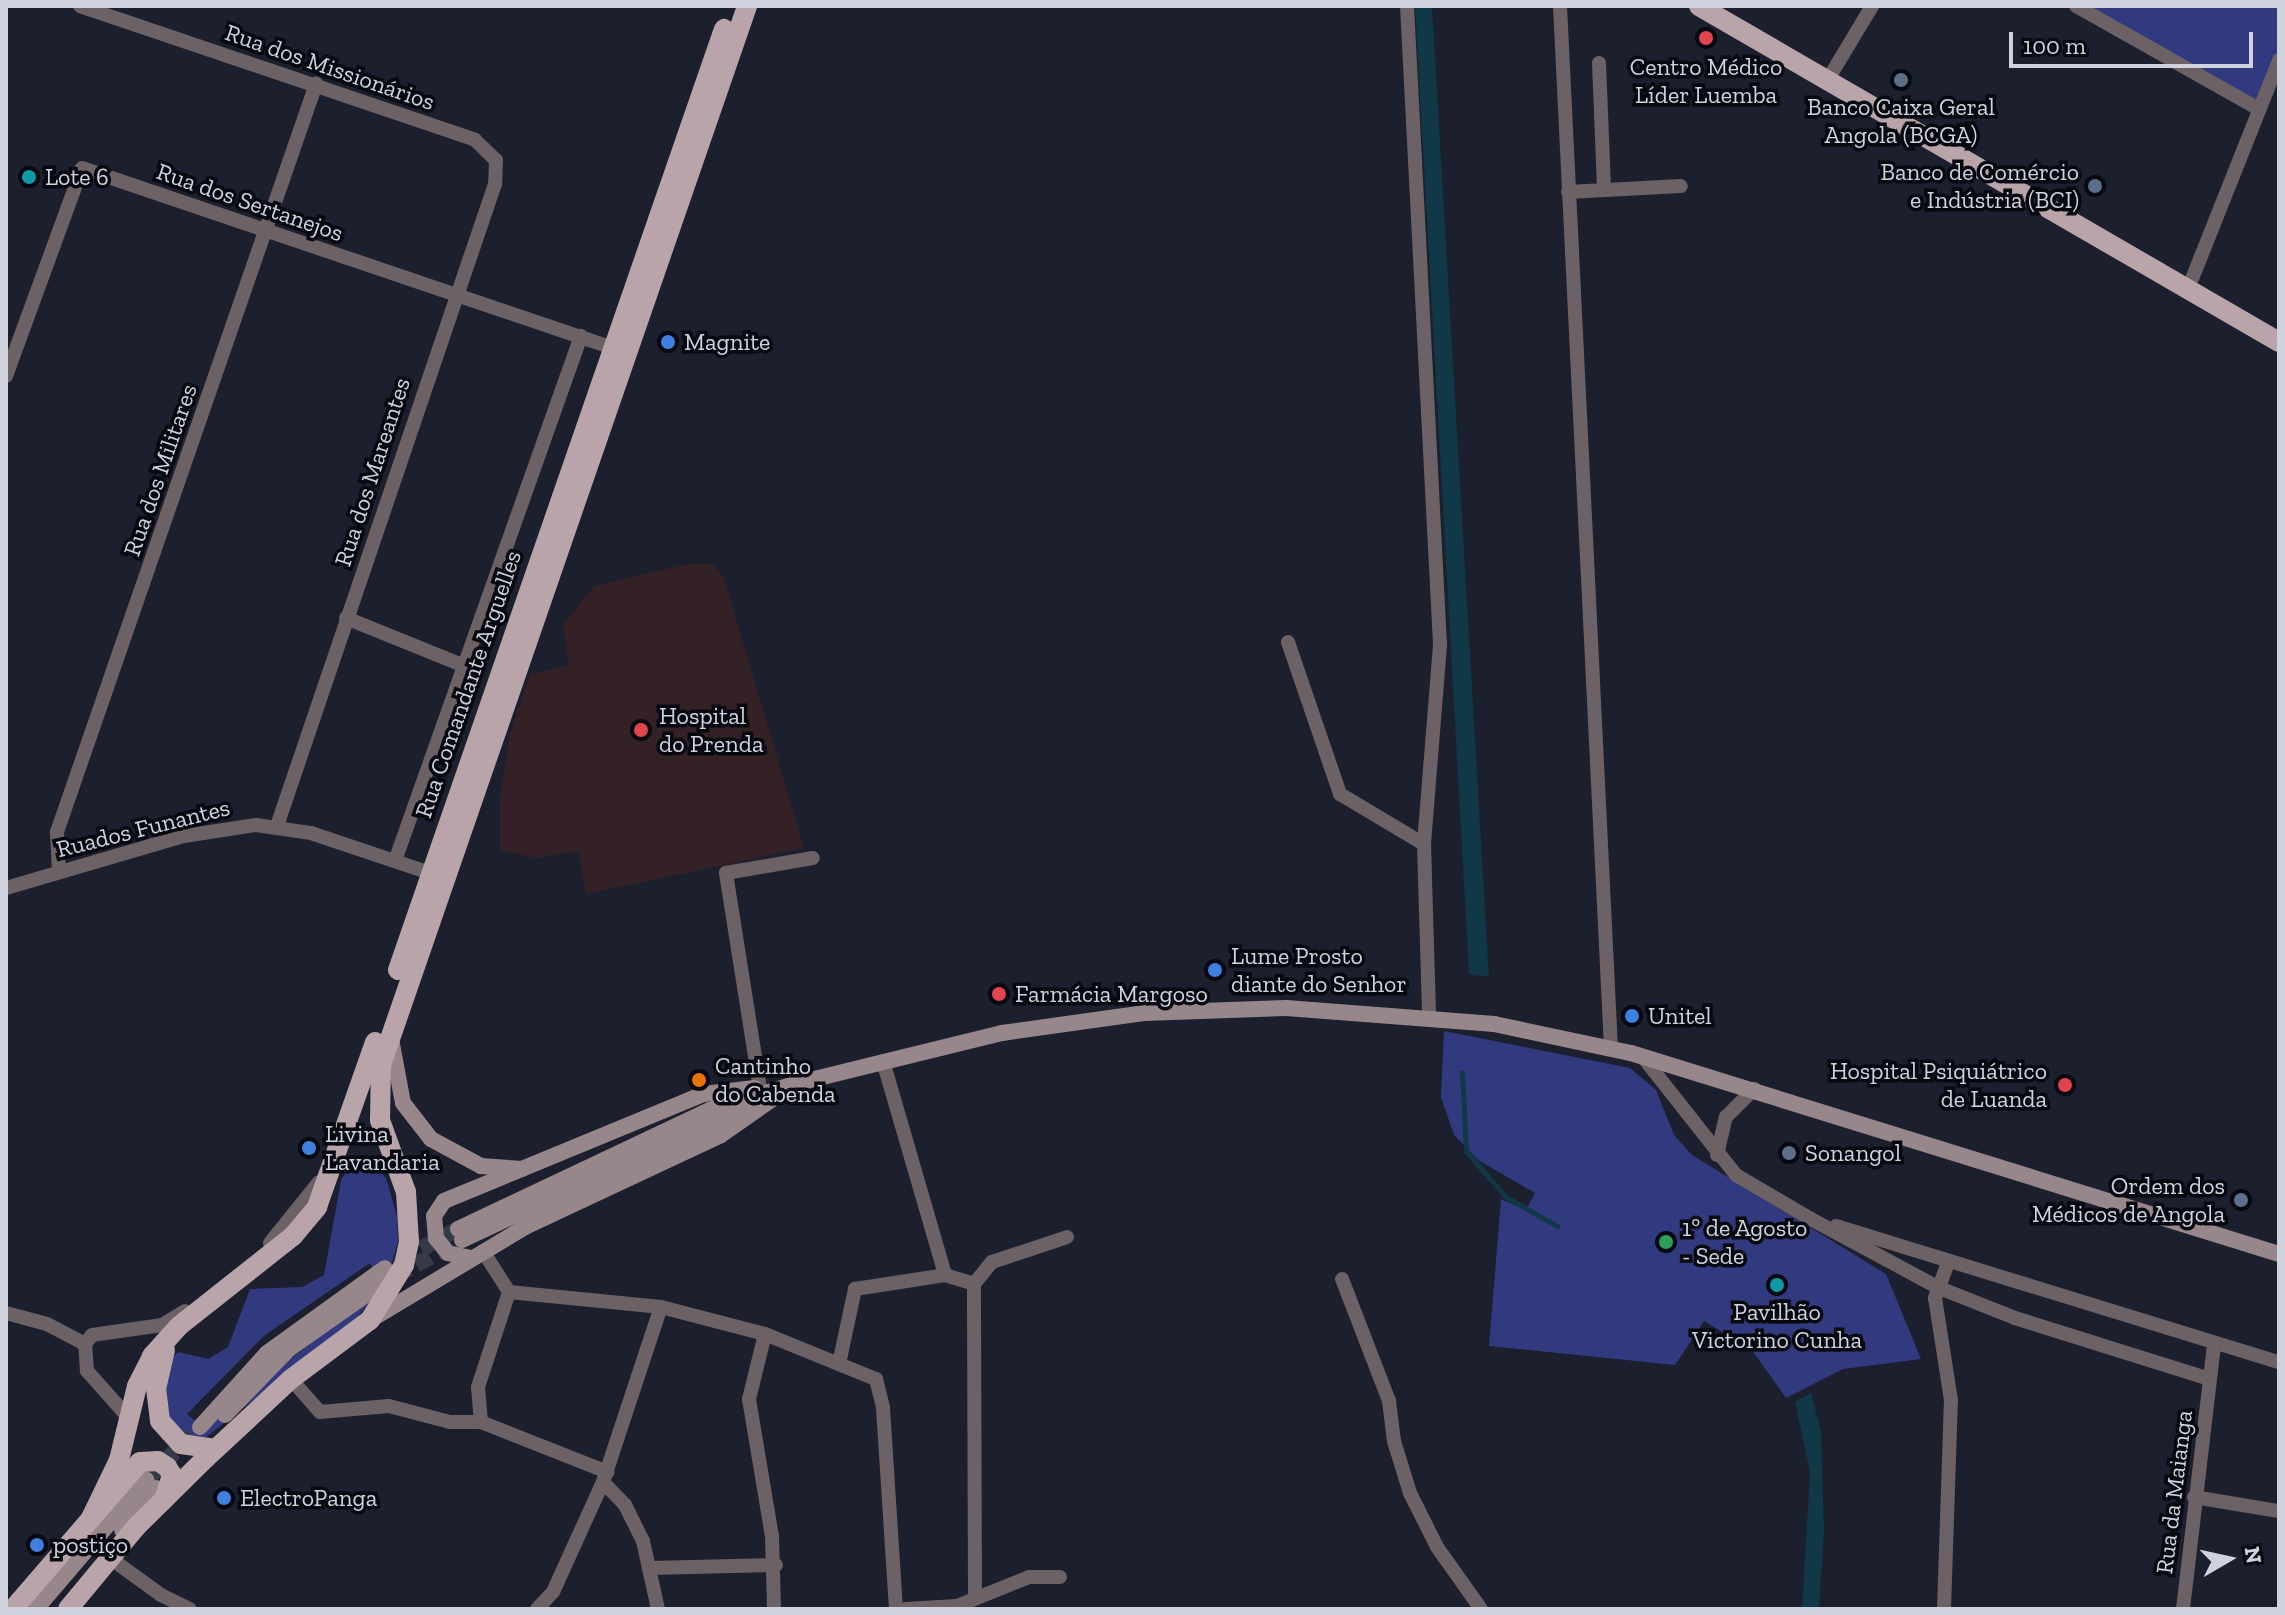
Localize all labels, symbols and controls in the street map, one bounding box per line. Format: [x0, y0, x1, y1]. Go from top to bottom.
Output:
scale bar [2013, 16, 2257, 66]
street label: Rua dos Missionários [221, 18, 439, 116]
marker: Centro Médico Líder Luemba [1695, 27, 1717, 49]
text: 100 m [2023, 31, 2086, 60]
place label: Centro Médico Líder Luemba [1630, 53, 1782, 109]
marker: Banco Caixa Geral Angola (BCGA) [1892, 71, 1910, 89]
place label: Banco Caixa Geral Angola (BCGA) [1807, 93, 1995, 149]
street label: Rua dos Sertanejos [153, 157, 347, 247]
place label: Banco de Comércio e Indústria (BCI) [1880, 158, 2079, 214]
place label: Lote 6 [45, 163, 109, 191]
marker: Lote 6 [20, 168, 38, 186]
marker: Banco de Comércio e Indústria (BCI) [2086, 177, 2104, 195]
place label: Magnite [684, 328, 770, 356]
marker: Magnite [659, 333, 677, 351]
street label: Rua dos Mareantes [328, 374, 416, 570]
street label: Rua dos Militares [117, 380, 203, 560]
street label: Rua Comandante Arguelles [409, 546, 527, 822]
place label: Hospital do Prenda [659, 702, 764, 758]
marker: Hospital do Prenda [630, 719, 652, 741]
street label: Ruados Funantes [53, 793, 233, 863]
place label: Lume Prosto diante do Senhor [1231, 942, 1406, 998]
marker: Lume Prosto diante do Senhor [1206, 961, 1224, 979]
place label: Farmácia Margoso [1015, 980, 1208, 1008]
marker: Farmácia Margoso [990, 985, 1008, 1003]
place label: Unitel [1648, 1002, 1712, 1030]
marker: Unitel [1623, 1007, 1641, 1025]
place label: Cantinho do Cabenda [715, 1052, 836, 1108]
place label: Hospital Psiquiátrico de Luanda [1830, 1057, 2047, 1113]
marker: Cantinho do Cabenda [690, 1071, 708, 1089]
marker: Hospital Psiquiátrico de Luanda [2054, 1074, 2076, 1096]
place label: Livina Lavandaria [325, 1120, 440, 1176]
marker: Livina Lavandaria [300, 1139, 318, 1157]
place label: Sonangol [1805, 1139, 1901, 1167]
marker: Sonangol [1780, 1144, 1798, 1162]
place label: Ordem dos Médicos de Angola [2031, 1172, 2225, 1228]
marker: Ordem dos Médicos de Angola [2232, 1191, 2250, 1209]
place label: 1º de Agosto - Sede [1682, 1214, 1808, 1270]
marker: 1º de Agosto - Sede [1657, 1233, 1675, 1251]
marker: Pavilhão Victorino Cunha [1768, 1276, 1786, 1294]
place label: Pavilhão Victorino Cunha [1692, 1298, 1862, 1354]
street label: Rua da Maianga [2150, 1408, 2198, 1576]
place label: ElectroPanga [240, 1484, 377, 1512]
marker: ElectroPanga [215, 1489, 233, 1507]
north arrow [2189, 1519, 2269, 1599]
place label: postiço [53, 1531, 128, 1559]
marker: postiço [28, 1536, 46, 1554]
text: N [2239, 1545, 2268, 1566]

